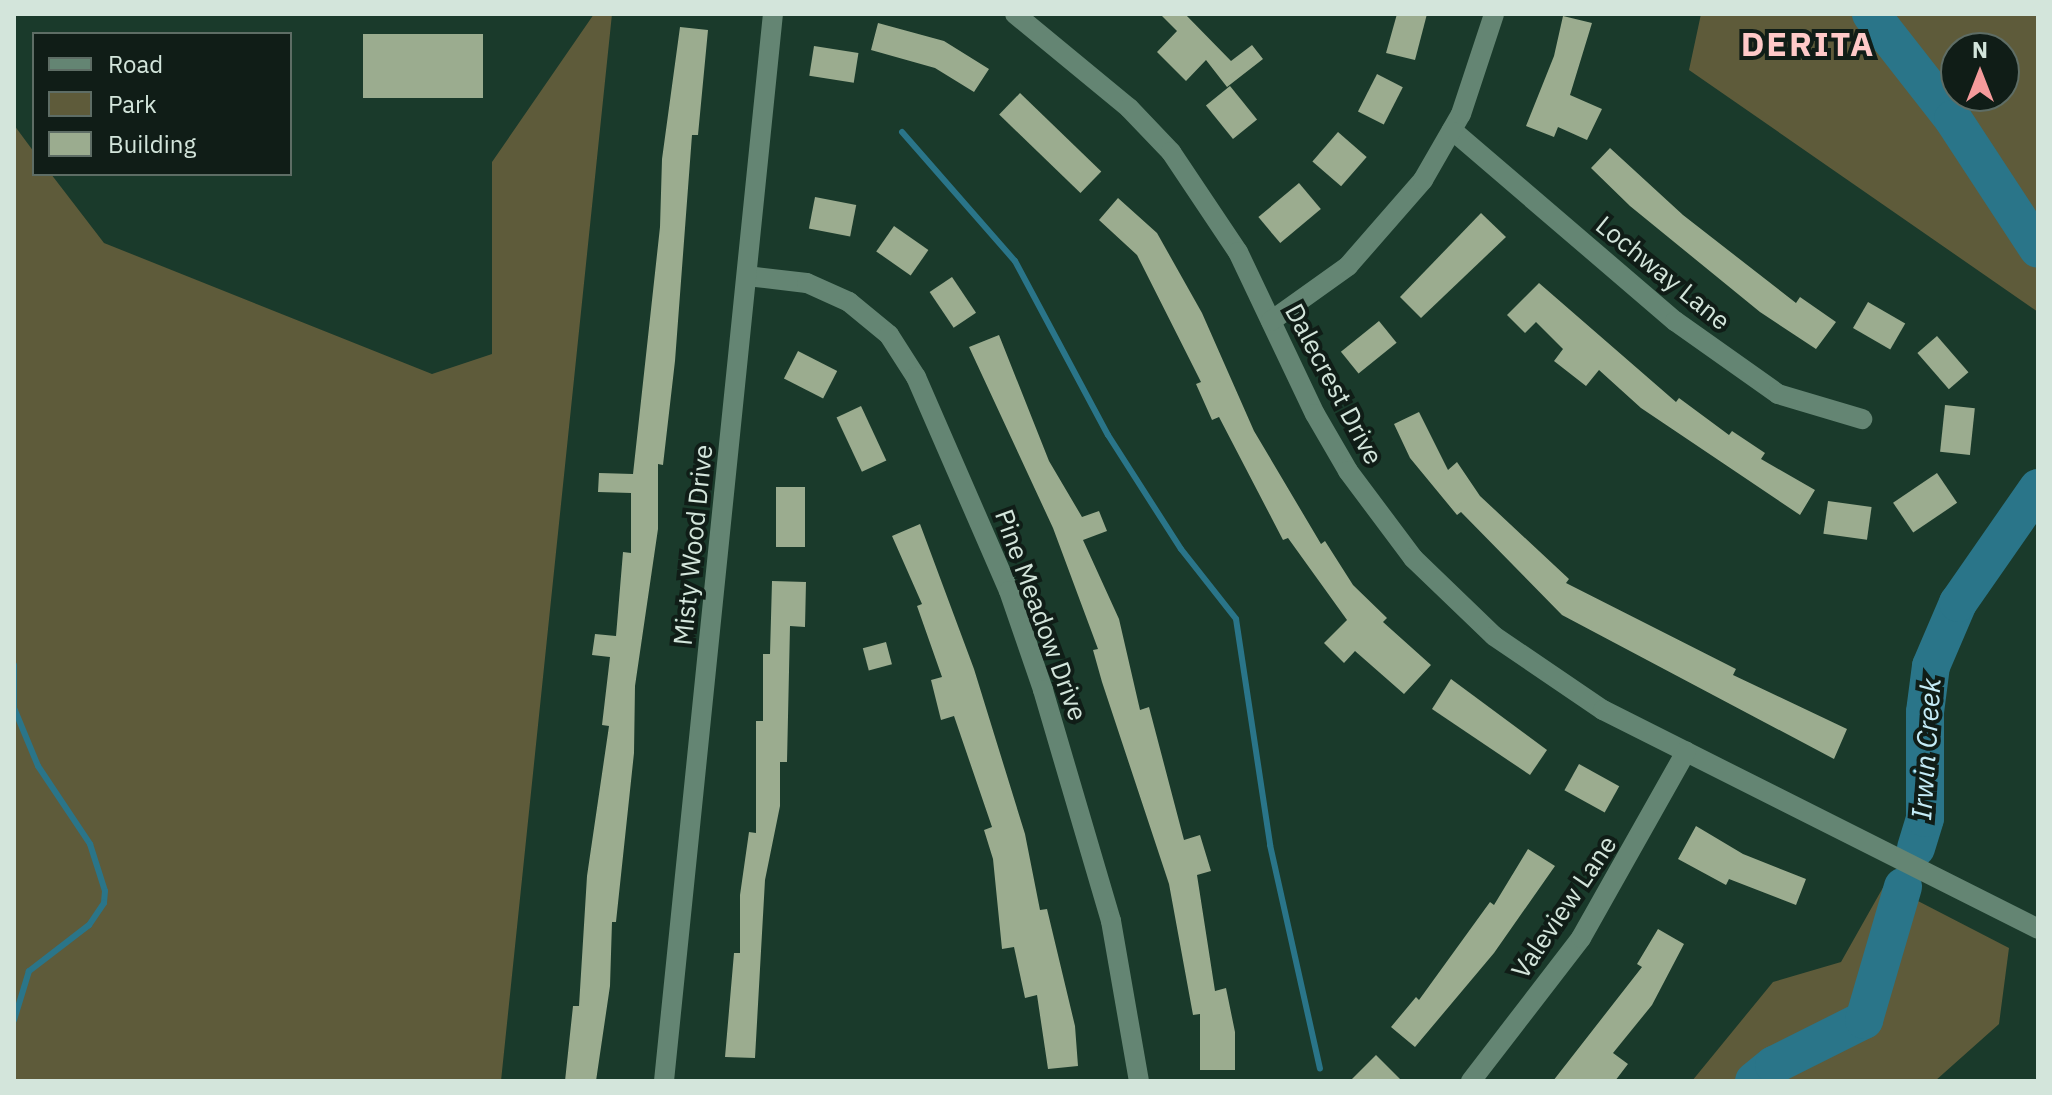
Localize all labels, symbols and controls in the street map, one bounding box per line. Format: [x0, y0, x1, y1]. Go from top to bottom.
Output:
district label: DERITA [1741, 24, 1875, 64]
legend [32, 32, 292, 176]
north arrow [1940, 32, 2020, 112]
text: N [1972, 35, 1988, 64]
text: Road [108, 48, 163, 80]
text: Park [108, 88, 157, 120]
text: Building [108, 128, 196, 160]
street label: Lochway Lane [1590, 209, 1736, 337]
street label: Dalecrest Drive [1279, 298, 1389, 470]
street label: Misty Wood Drive [667, 443, 719, 647]
street label: Pine Meadow Drive [988, 505, 1094, 725]
water label: Irwin Creek [1904, 677, 1948, 821]
street label: Valeview Lane [1505, 830, 1623, 984]

